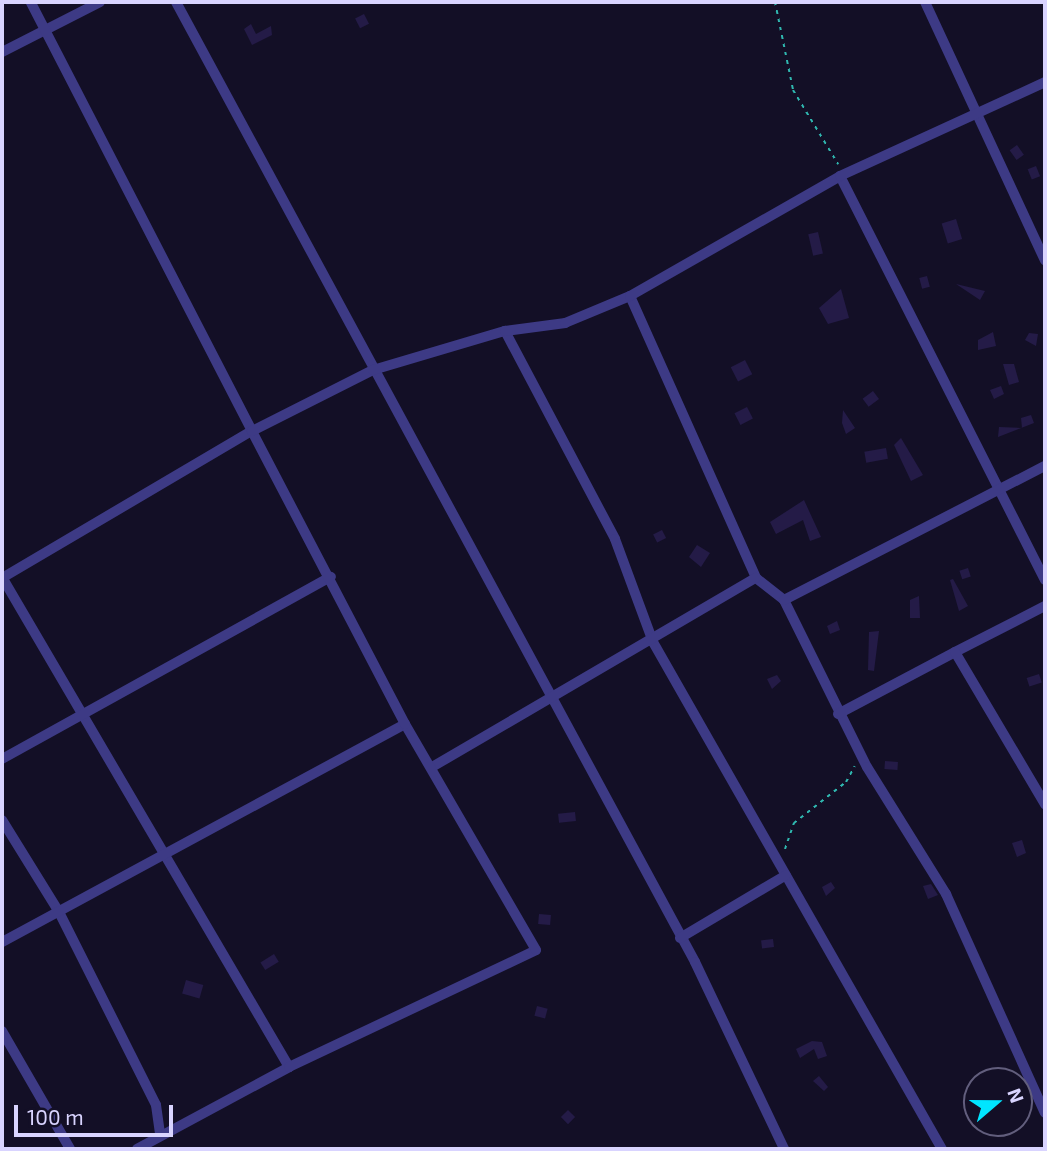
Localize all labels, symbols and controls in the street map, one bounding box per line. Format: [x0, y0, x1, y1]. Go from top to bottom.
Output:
north arrow [963, 1067, 1033, 1137]
text: N [1003, 1085, 1029, 1106]
scale bar [18, 1092, 177, 1136]
text: 100 m [27, 1104, 84, 1129]

